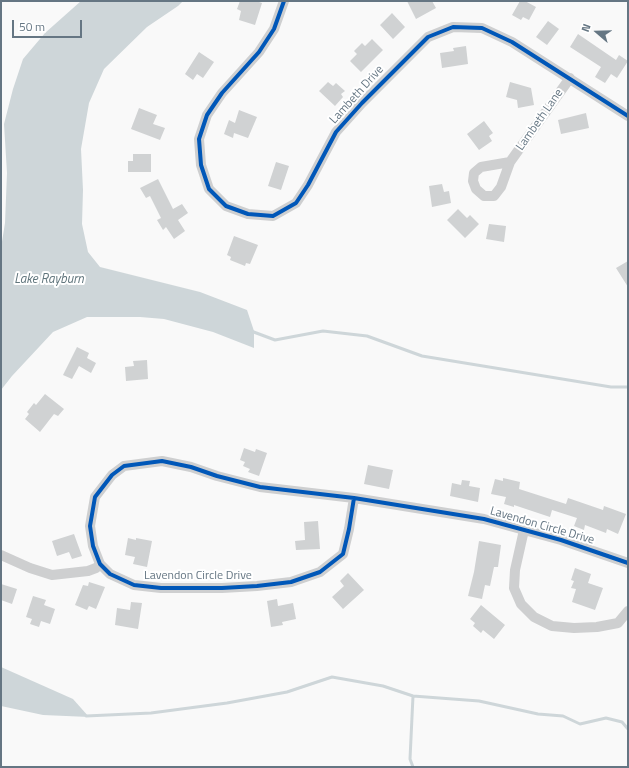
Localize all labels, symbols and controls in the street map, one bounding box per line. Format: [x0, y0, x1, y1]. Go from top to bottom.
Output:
scale bar [14, 12, 84, 38]
north arrow [577, 12, 617, 52]
text: 50 m [19, 17, 45, 36]
text: N [577, 22, 595, 34]
street label: Lambeth Drive [327, 63, 387, 127]
street label: Lambeth Lane [514, 87, 566, 153]
water label: Lake Rayburn [14, 272, 84, 288]
street label: Lavendon Circle Drive [488, 504, 596, 548]
street label: Lavendon Circle Drive [144, 569, 252, 583]

